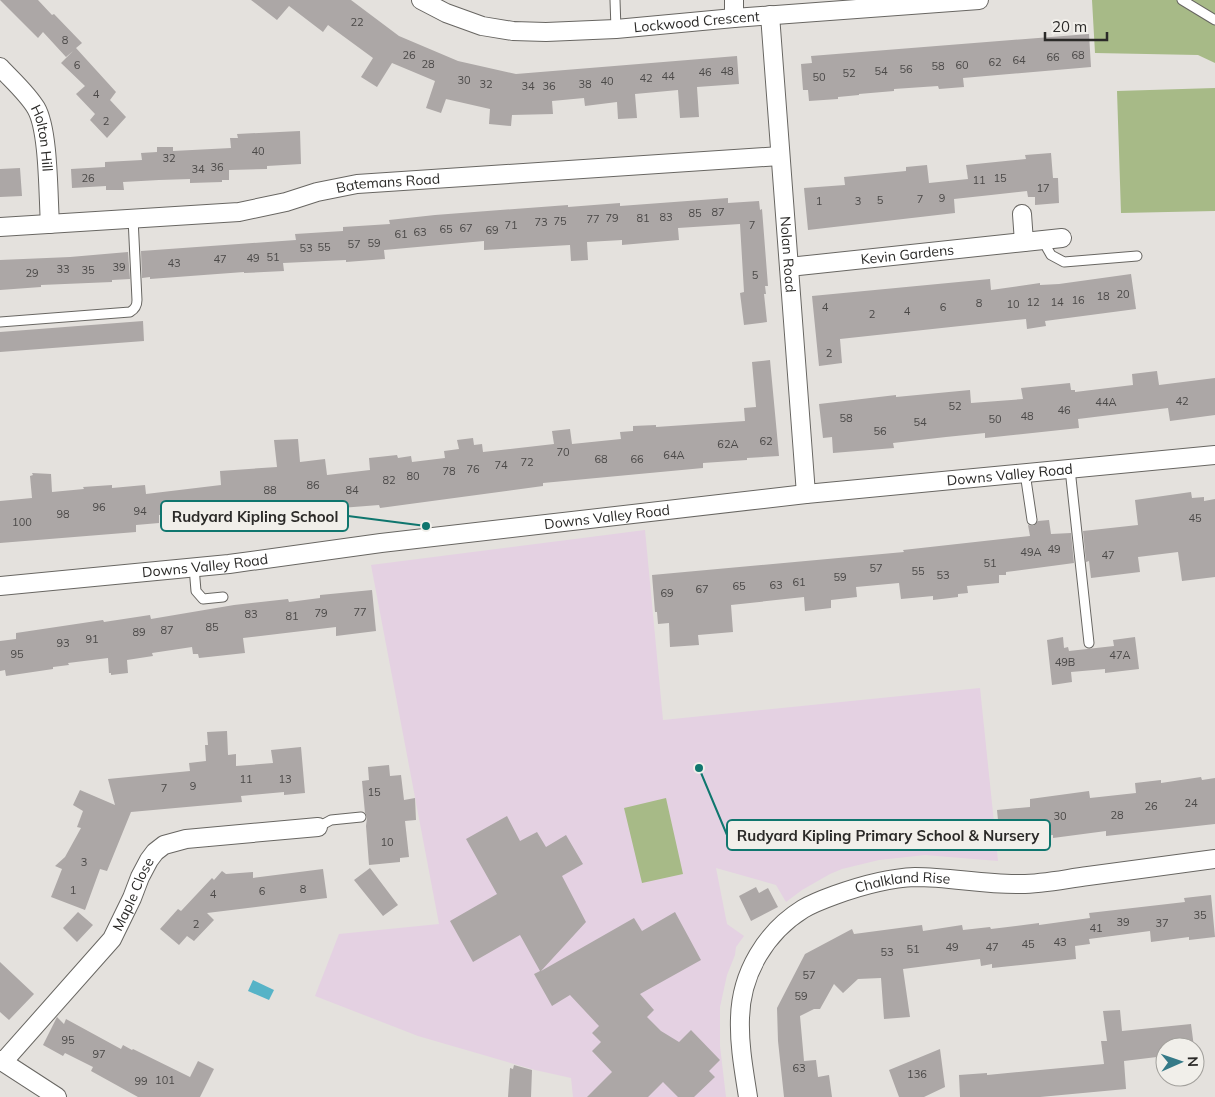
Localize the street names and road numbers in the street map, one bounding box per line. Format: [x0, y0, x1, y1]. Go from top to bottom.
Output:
street label: Lockwood Crescent [633, 7, 760, 36]
street label: Holton Hill [27, 102, 57, 172]
street label: Batemans Road [335, 170, 441, 197]
street label: Nolan Road [776, 216, 800, 293]
street label: Kevin Gardens [860, 241, 955, 268]
street label: Downs Valley Road [946, 460, 1074, 490]
street label: Downs Valley Road [543, 501, 671, 533]
street label: Downs Valley Road [141, 550, 269, 581]
street label: Maple Close [108, 854, 158, 934]
street label: Chalkland Rise [853, 868, 951, 897]

